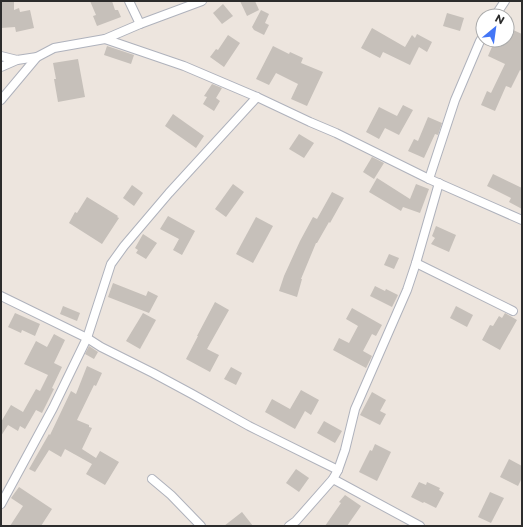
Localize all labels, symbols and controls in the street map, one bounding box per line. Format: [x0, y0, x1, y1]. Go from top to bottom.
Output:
north arrow [475, 8, 515, 48]
text: N [493, 11, 507, 28]

